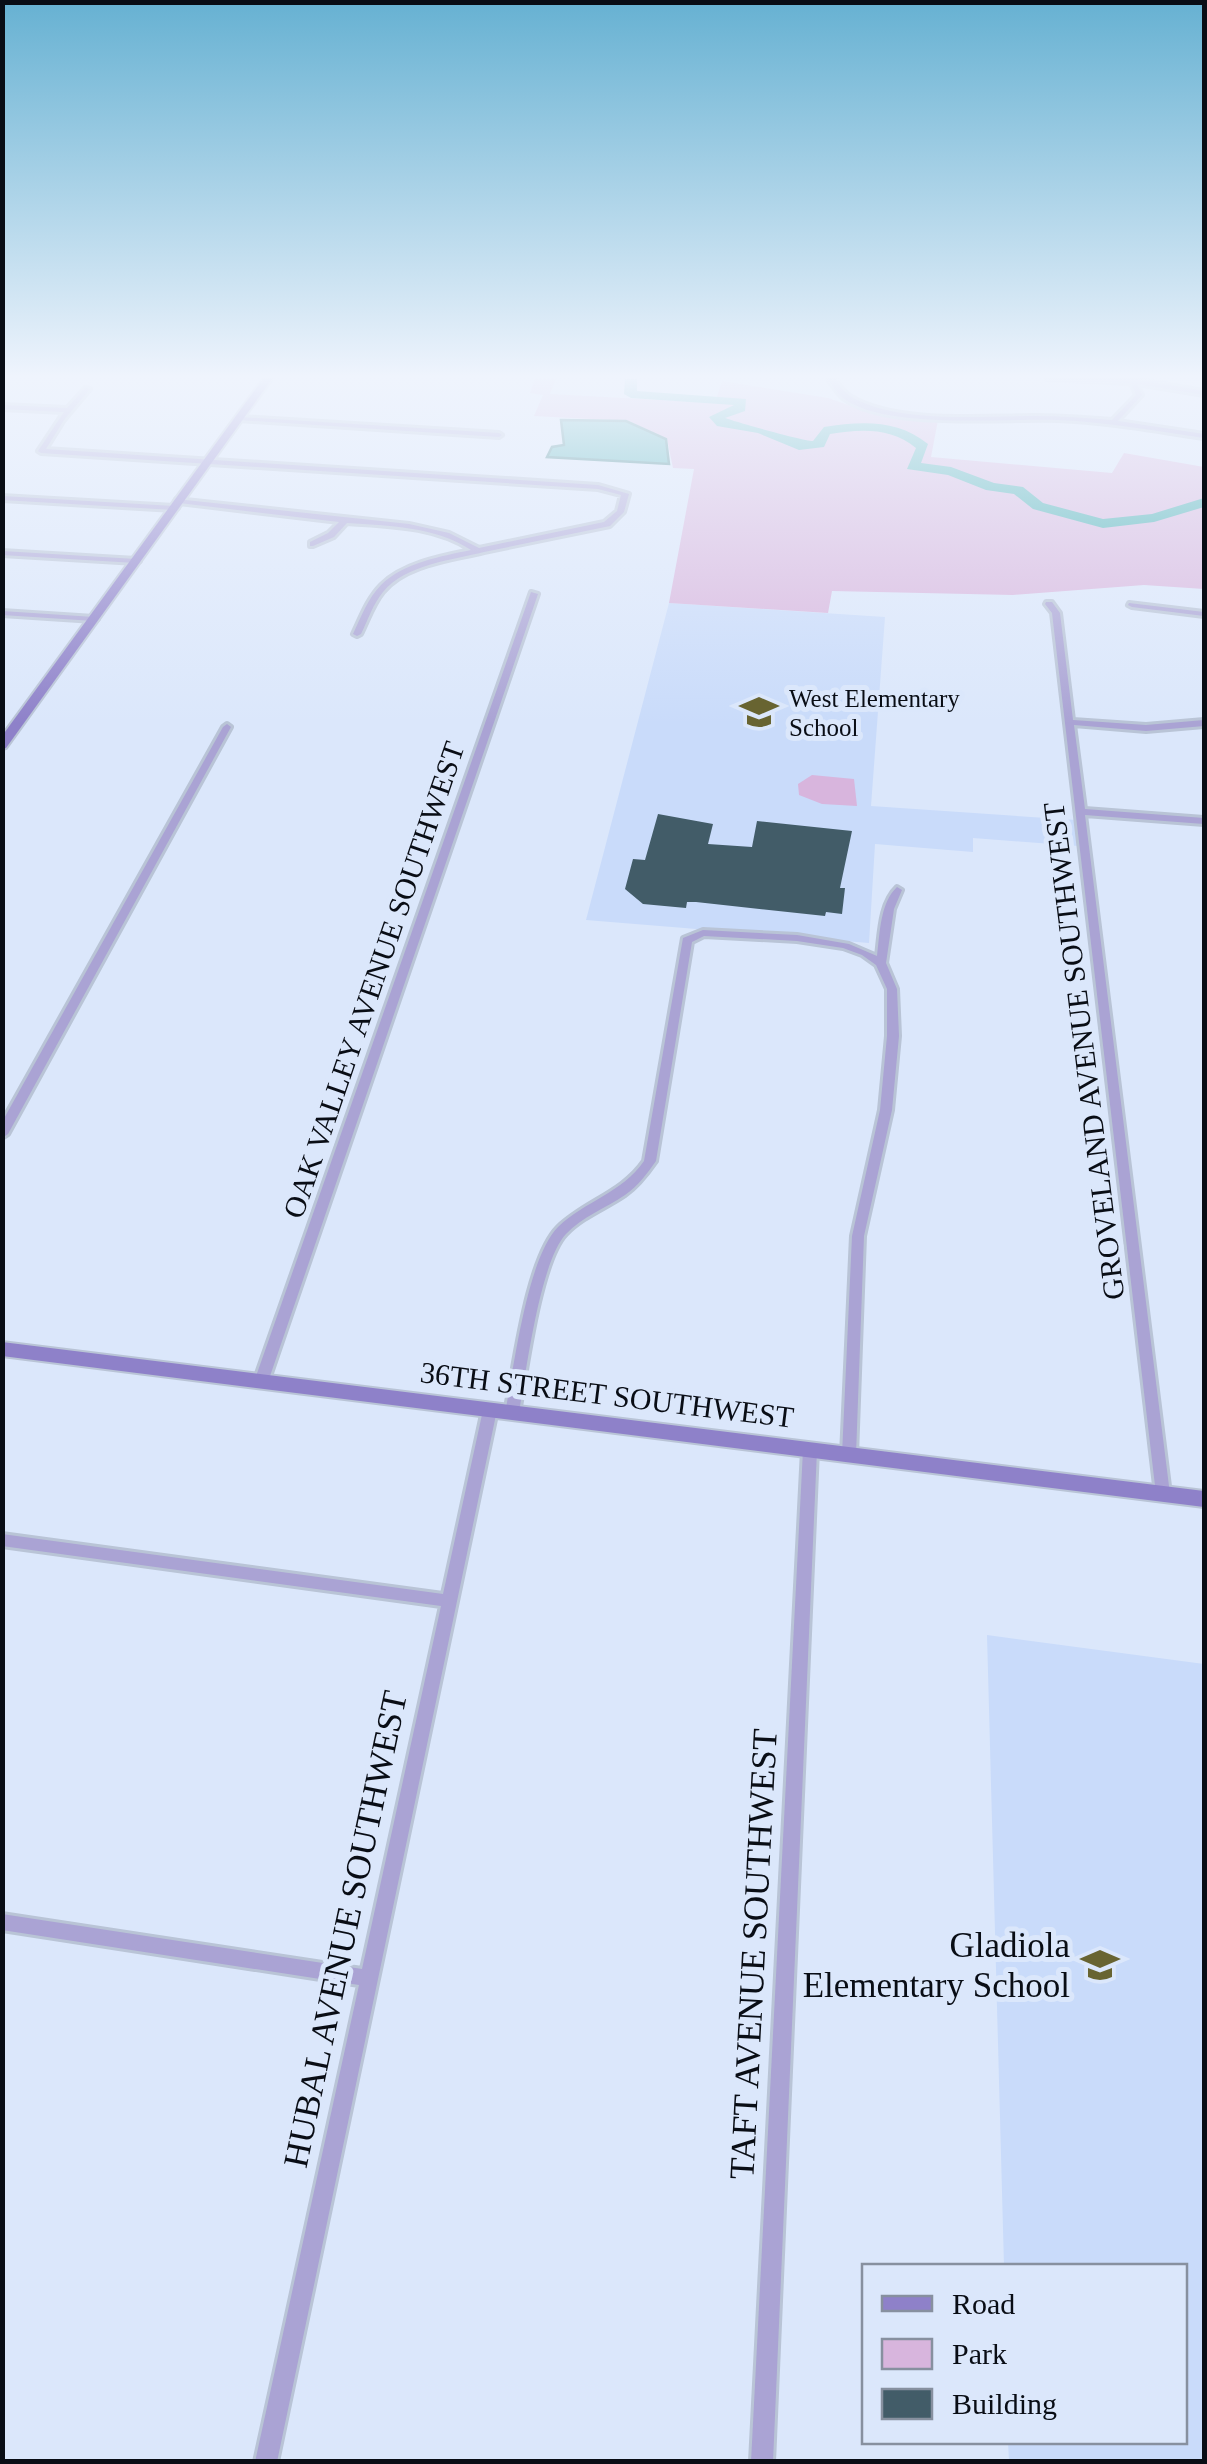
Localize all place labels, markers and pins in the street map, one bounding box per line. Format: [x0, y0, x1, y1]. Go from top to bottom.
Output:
place label: West Elementary School [789, 685, 960, 741]
school or university icon: West Elementary School [738, 691, 780, 733]
place label: Gladiola Elementary School [803, 1926, 1070, 2005]
school or university icon: Gladiola Elementary School [1079, 1944, 1121, 1986]

